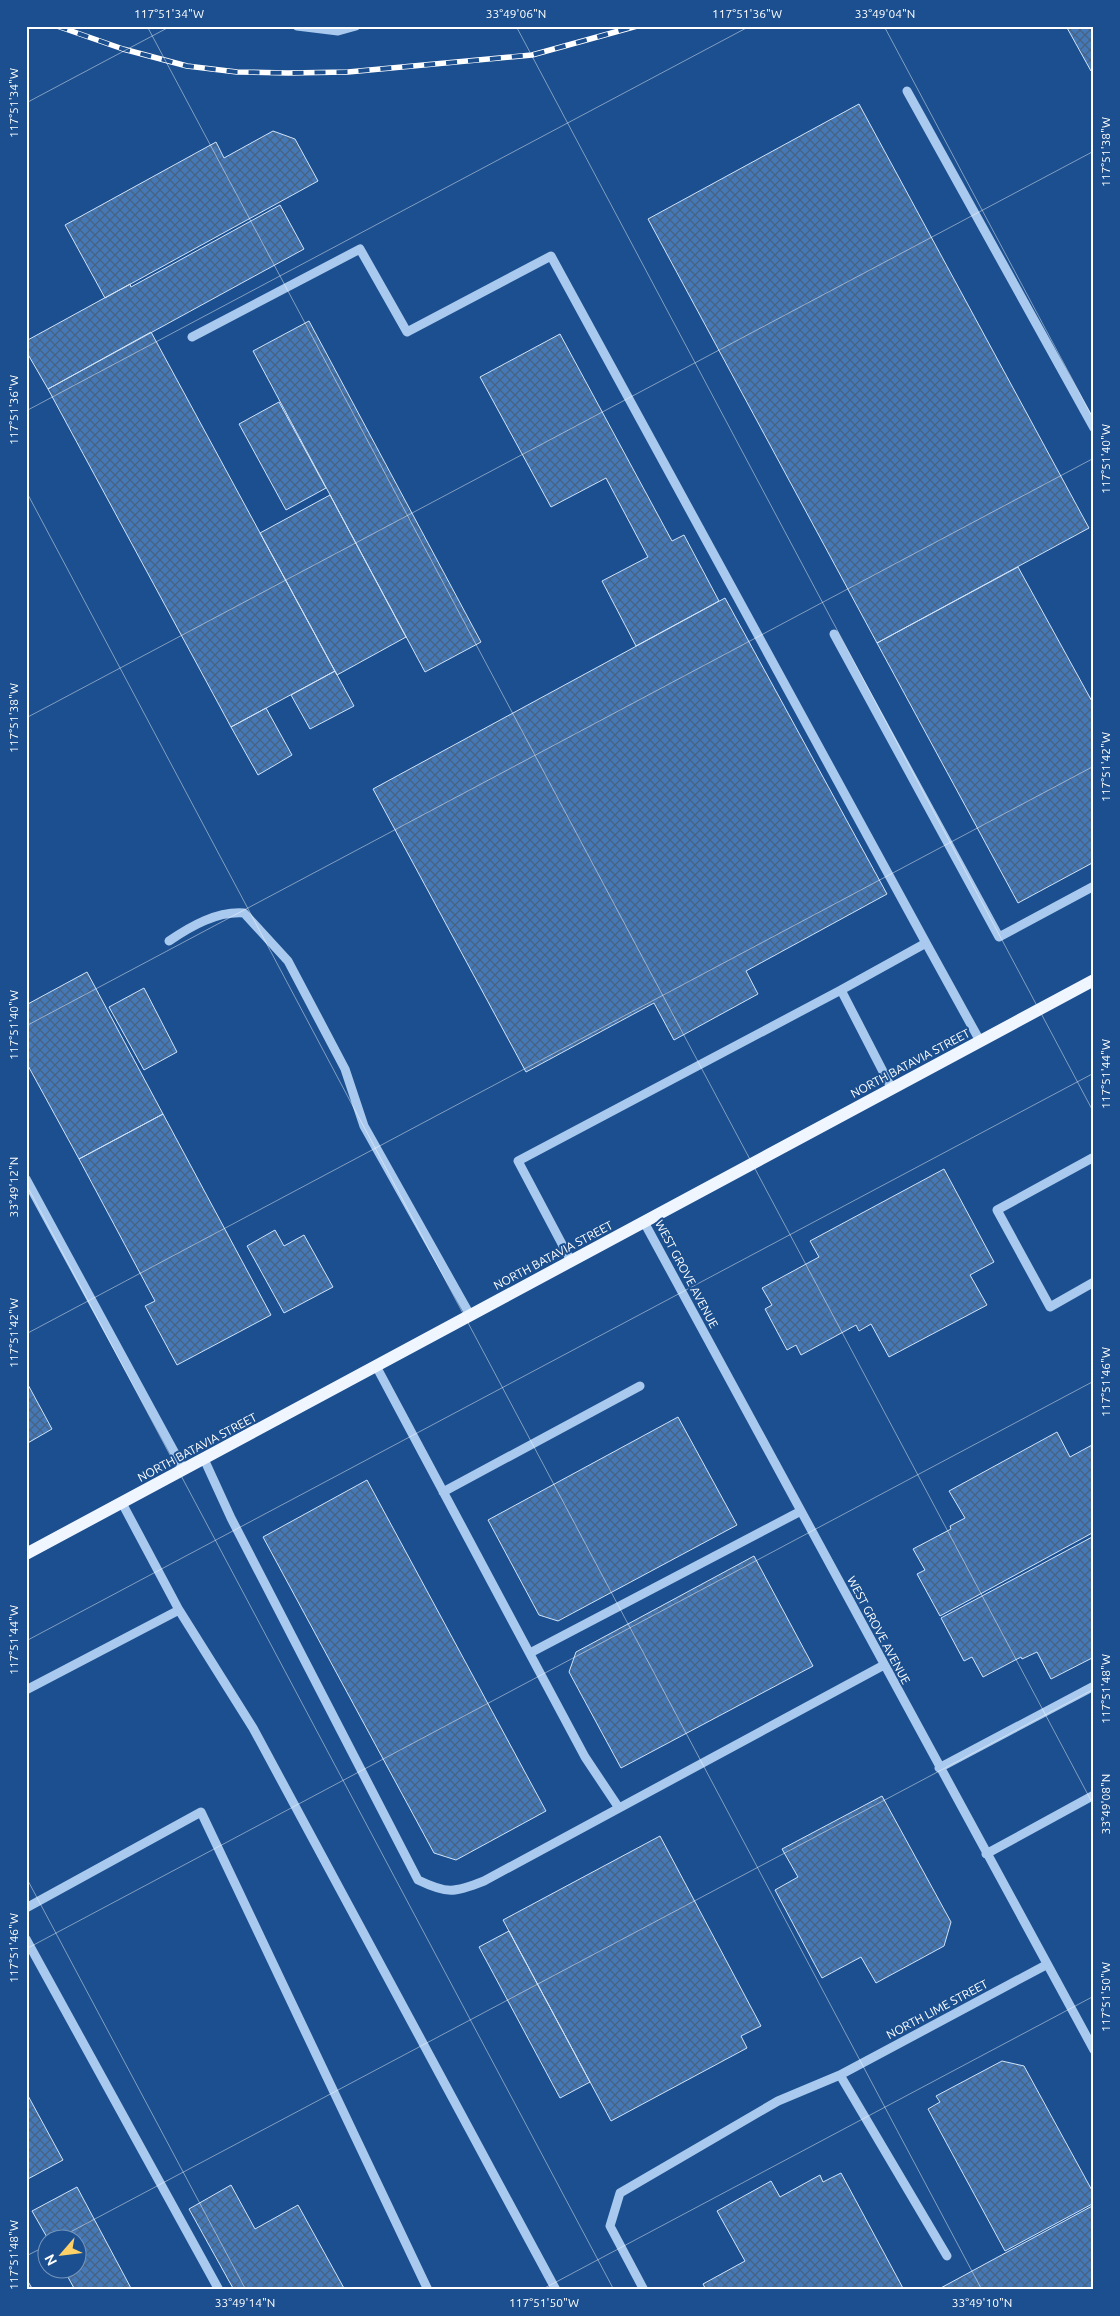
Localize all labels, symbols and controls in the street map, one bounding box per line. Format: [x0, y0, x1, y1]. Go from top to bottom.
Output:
text: 117°51'34"W [134, 7, 204, 20]
text: 33°49'06"N [486, 7, 546, 20]
text: 117°51'36"W [712, 7, 782, 20]
text: 33°49'04"N [855, 7, 915, 20]
text: 117°51'34"W [7, 68, 20, 138]
text: 117°51'38"W [1099, 117, 1112, 187]
text: 117°51'36"W [7, 375, 20, 445]
text: 117°51'40"W [1099, 424, 1112, 494]
text: 117°51'38"W [7, 683, 20, 753]
text: 117°51'42"W [1099, 732, 1112, 802]
text: 117°51'40"W [7, 990, 20, 1060]
street label: NORTH BATAVIA STREET [848, 1026, 972, 1100]
text: 117°51'44"W [1099, 1039, 1112, 1109]
text: 33°49'12"N [7, 1157, 20, 1217]
street label: NORTH BATAVIA STREET [491, 1218, 615, 1292]
street label: WEST GROVE AVENUE [653, 1218, 721, 1330]
text: 117°51'42"W [7, 1298, 20, 1368]
text: 117°51'46"W [1099, 1347, 1112, 1417]
street label: NORTH BATAVIA STREET [135, 1410, 259, 1484]
street label: WEST GROVE AVENUE [845, 1574, 913, 1686]
text: 117°51'44"W [7, 1605, 20, 1675]
text: 117°51'48"W [1099, 1654, 1112, 1724]
text: 33°49'08"N [1099, 1774, 1112, 1834]
text: 117°51'46"W [7, 1913, 20, 1983]
text: 117°51'50"W [1099, 1962, 1112, 2032]
street label: NORTH LIME STREET [884, 1977, 990, 2041]
text: 117°51'48"W [7, 2220, 20, 2290]
north arrow [38, 2228, 88, 2278]
text: N [41, 2252, 60, 2268]
text: 33°49'14"N [215, 2296, 275, 2309]
text: 117°51'50"W [509, 2296, 579, 2309]
text: 33°49'10"N [952, 2296, 1012, 2309]

